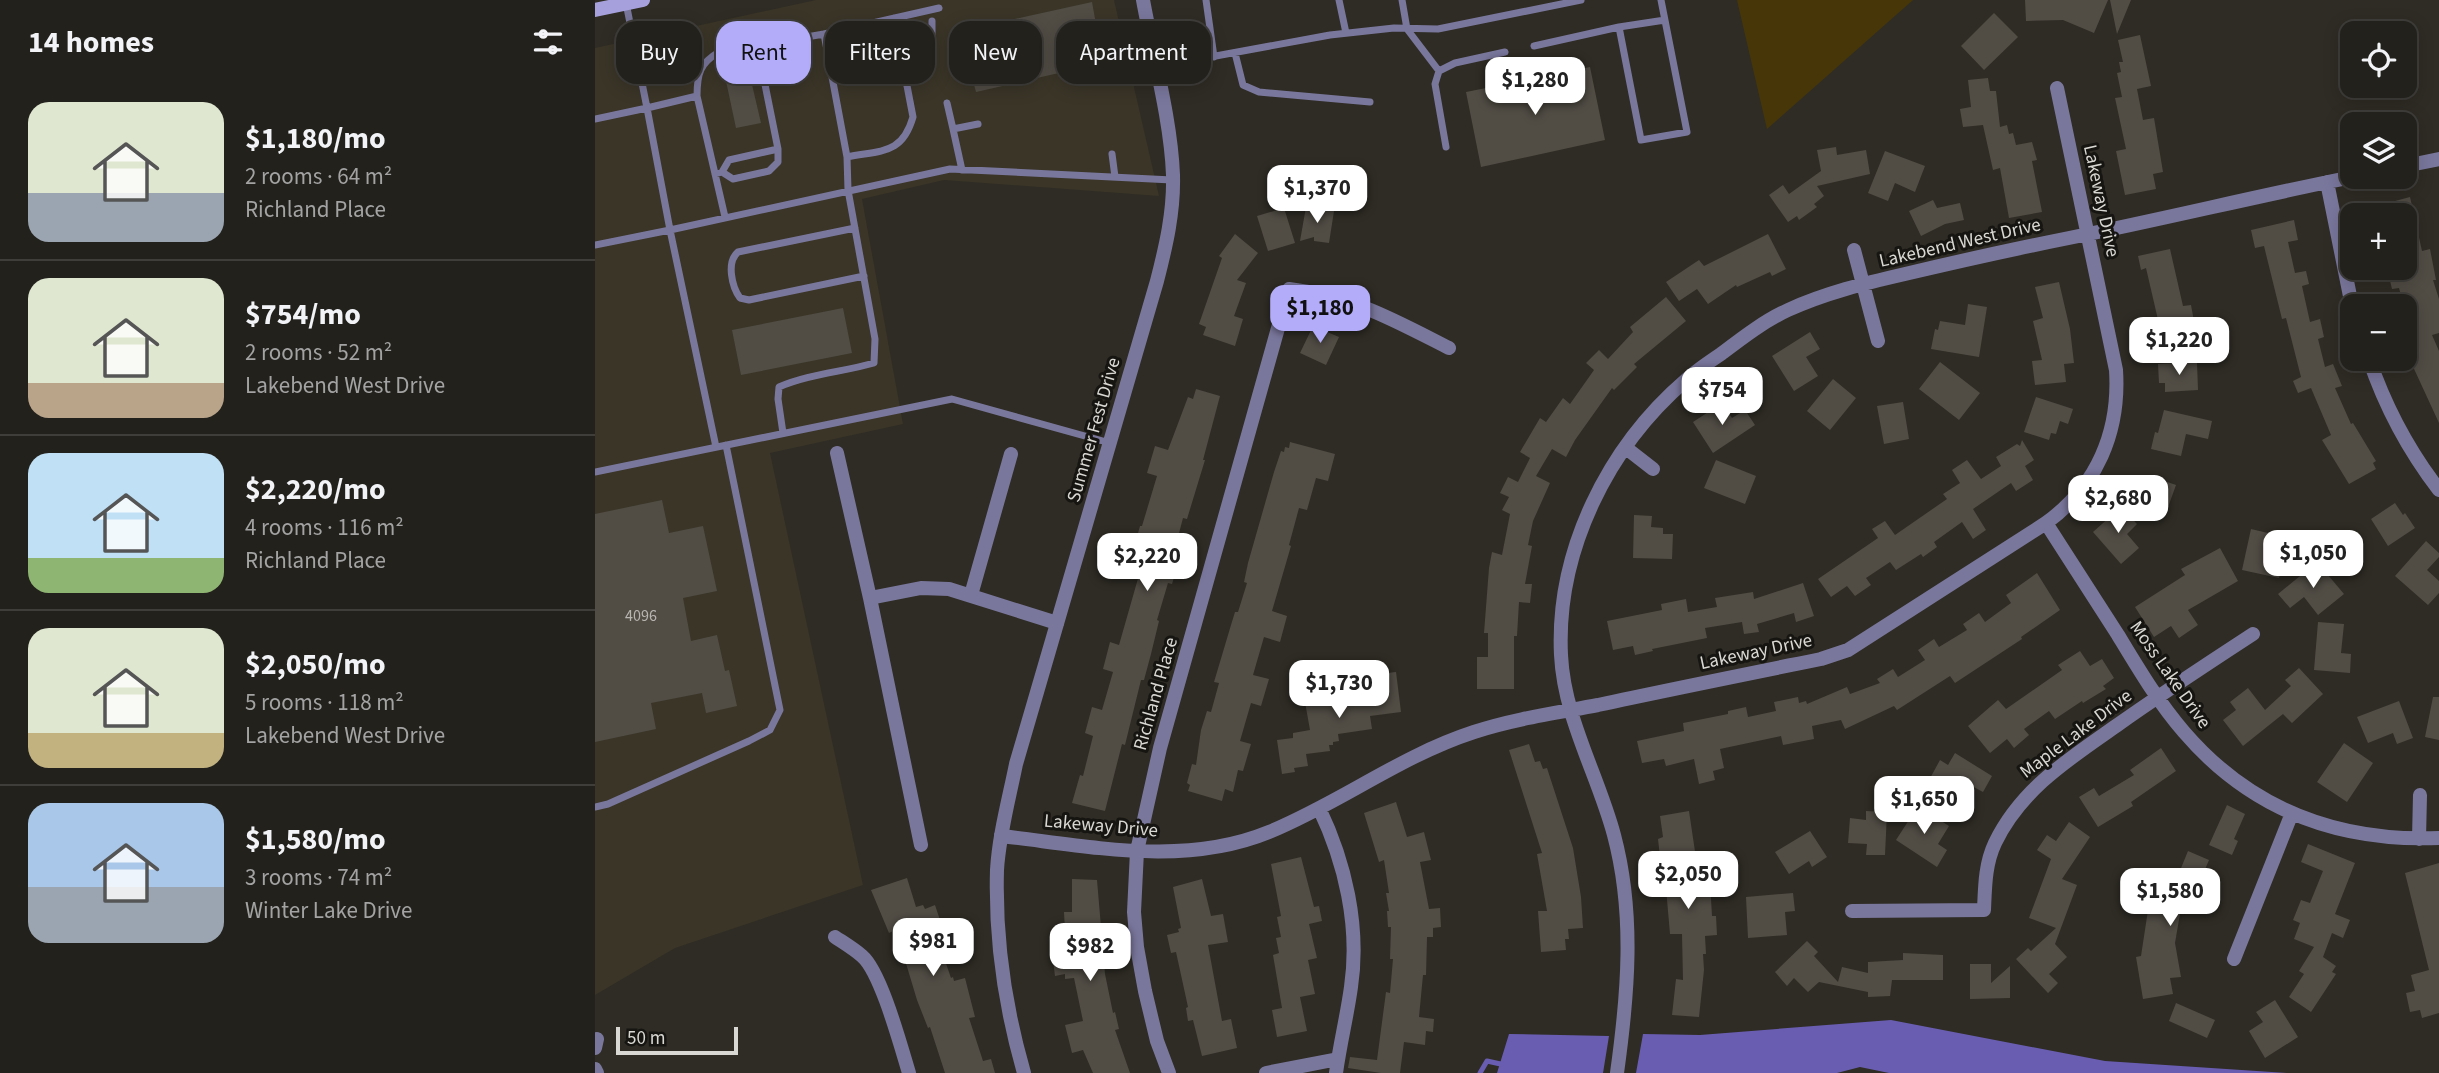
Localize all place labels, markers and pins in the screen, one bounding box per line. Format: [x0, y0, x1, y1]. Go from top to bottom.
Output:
pin: $1,280 [1478, 58, 1592, 117]
pin: $1,370 [1260, 166, 1374, 225]
pin: $1,180 [1263, 286, 1377, 345]
pin: $1,220 [2122, 318, 2236, 377]
pin: $754 [1681, 368, 1763, 427]
pin: $2,680 [2061, 476, 2175, 535]
pin: $1,050 [2256, 530, 2370, 590]
pin: $2,220 [1090, 534, 1204, 593]
pin: $1,730 [1282, 660, 1396, 720]
pin: $1,650 [1867, 776, 1981, 836]
pin: $2,050 [1631, 852, 1745, 911]
pin: $1,580 [2113, 869, 2227, 928]
pin: $981 [892, 918, 974, 978]
pin: $982 [1049, 923, 1131, 983]

